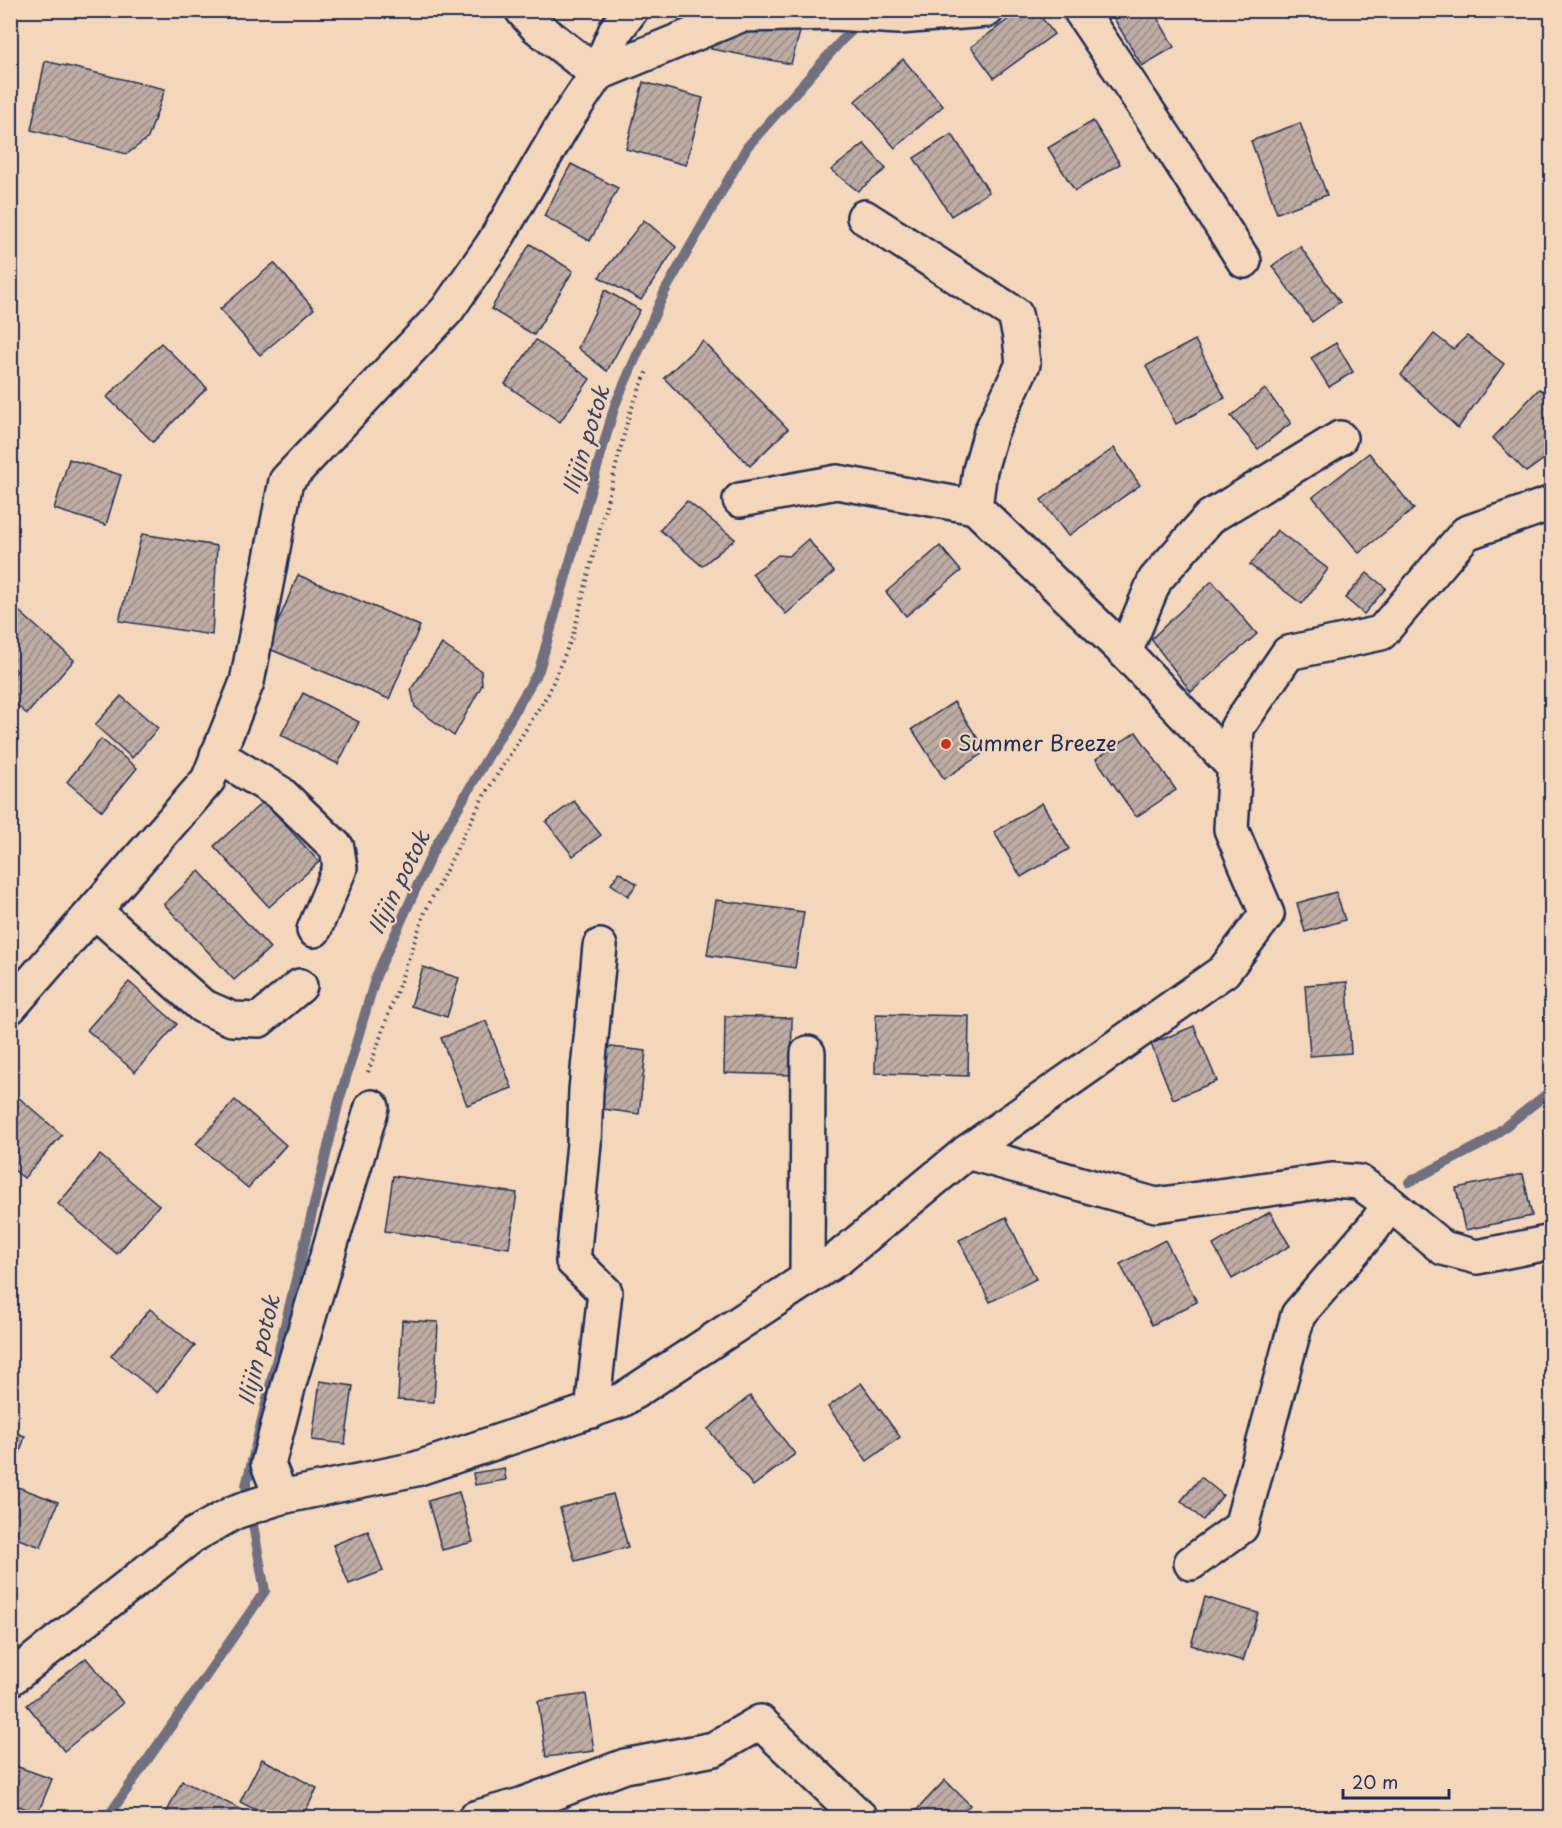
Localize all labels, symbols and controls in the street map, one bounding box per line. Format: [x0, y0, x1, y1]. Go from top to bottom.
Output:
water label: Ilijin potok [552, 381, 617, 498]
place label: Summer Breeze [958, 726, 1116, 758]
marker: Summer Breeze [939, 737, 953, 751]
water label: Ilijin potok [358, 823, 437, 939]
water label: Ilijin potok [228, 1291, 287, 1408]
scale bar [1343, 1762, 1450, 1800]
text: 20 m [1352, 1768, 1398, 1795]

